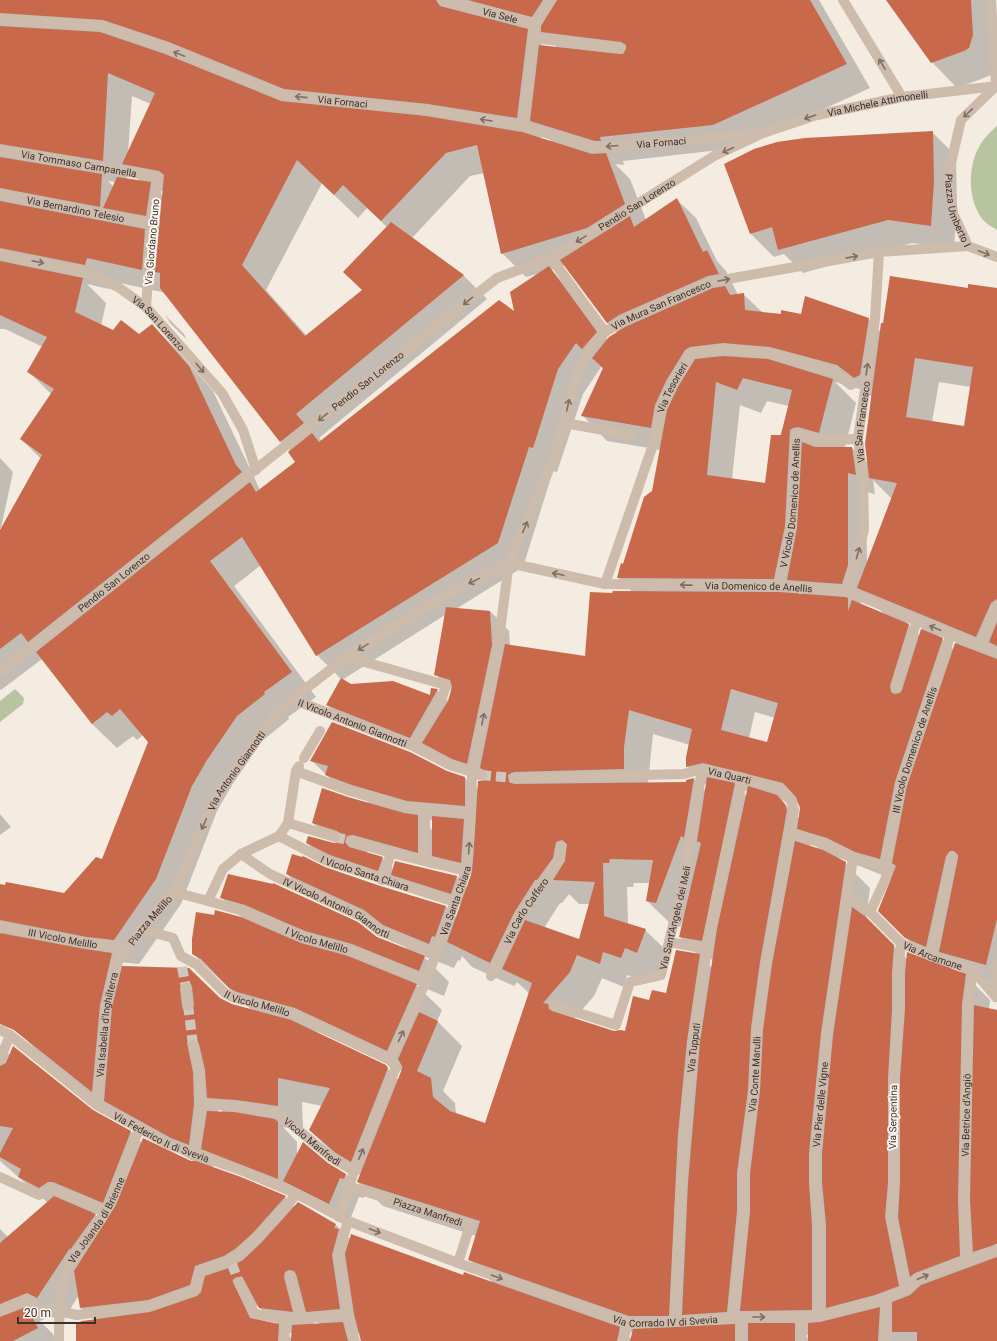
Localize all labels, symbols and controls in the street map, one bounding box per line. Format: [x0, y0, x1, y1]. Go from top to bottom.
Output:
street label: Via Sele [481, 5, 519, 25]
one-way arrow [174, 49, 186, 57]
one-way arrow [878, 58, 886, 70]
street label: Via Michele Attimonelli [826, 89, 929, 118]
one-way arrow [295, 93, 308, 101]
street label: Via Fornaci [317, 93, 368, 109]
one-way arrow [963, 108, 973, 118]
one-way arrow [803, 114, 816, 121]
one-way arrow [480, 116, 493, 124]
street label: Via Fornaci [636, 135, 687, 150]
one-way arrow [606, 142, 619, 150]
one-way arrow [722, 147, 734, 154]
street label: Via Tommaso Campanella [20, 148, 138, 179]
street label: Piazza Umberto I [943, 174, 973, 249]
street label: Pendio San Lorenzo [596, 176, 677, 232]
street label: Via Bernardino Telesio [26, 194, 126, 224]
street label: Via Giordano Bruno [143, 198, 161, 285]
one-way arrow [575, 236, 587, 244]
one-way arrow [977, 249, 989, 257]
one-way arrow [845, 252, 858, 260]
one-way arrow [31, 258, 44, 266]
one-way arrow [717, 275, 730, 283]
street label: Via Mura San Francesco [609, 277, 712, 332]
street label: Via San Lorenzo [130, 293, 188, 353]
one-way arrow [463, 297, 474, 305]
street label: Pendio San Lorenzo [329, 349, 406, 412]
street label: Via Tesorieri [655, 360, 689, 414]
one-way arrow [195, 363, 204, 373]
one-way arrow [863, 363, 871, 376]
street label: Via San Francesco [852, 380, 872, 463]
one-way arrow [565, 399, 573, 412]
one-way arrow [317, 413, 328, 421]
street label: V Vicolo Domenico de Anellis [777, 438, 801, 569]
one-way arrow [521, 522, 529, 534]
one-way arrow [855, 547, 862, 560]
street label: Pendio San Lorenzo [75, 550, 152, 614]
one-way arrow [551, 569, 564, 577]
one-way arrow [469, 577, 481, 585]
street label: Via Domenico de Anellis [705, 580, 813, 594]
one-way arrow [680, 581, 693, 589]
one-way arrow [929, 623, 941, 631]
one-way arrow [358, 643, 369, 651]
street label: III Vicolo Domenico de Anellis [890, 685, 939, 814]
street label: II Vicolo Antonio Giannotti [297, 696, 409, 749]
one-way arrow [480, 713, 488, 726]
street label: Via Antonio Giannotti [205, 729, 267, 812]
street label: Via Quarti [707, 765, 752, 786]
one-way arrow [200, 818, 207, 830]
one-way arrow [466, 842, 473, 855]
street label: I Vicolo Santa Chiara [319, 853, 411, 892]
street label: Via Santa Chiara [437, 865, 472, 937]
street label: Via Sant'Angelo dei Meli [657, 865, 692, 971]
street label: IV Vicolo Antonio Giannotti [281, 875, 391, 940]
street label: Via Carlo Caffero [501, 875, 550, 946]
street label: Piazza Melillo [126, 893, 174, 947]
street label: I Vicolo Melillo [284, 925, 350, 955]
street label: III Vicolo Melillo [27, 926, 98, 950]
street label: Via Arcamone [901, 939, 964, 972]
street label: Via Isabella d'Inghilterra [94, 971, 119, 1078]
street label: II Vicolo Melillo [223, 988, 292, 1018]
street label: Via Tupputi [685, 1022, 701, 1073]
one-way arrow [398, 1030, 405, 1042]
street label: Via Conte Marulli [746, 1036, 762, 1113]
street label: Via Pier delle Vigne [810, 1061, 830, 1148]
street label: Via Betrice d'Angiò [959, 1073, 972, 1157]
street label: Via Serpentina [887, 1085, 899, 1149]
street label: Via Federico II di Svevia [112, 1110, 211, 1164]
street label: Vicolo Manfredi [282, 1115, 343, 1168]
one-way arrow [358, 1148, 365, 1160]
street label: Via Jolanda di Brienne [66, 1175, 126, 1265]
street label: Piazza Manfredi [392, 1195, 464, 1228]
one-way arrow [369, 1228, 381, 1236]
one-way arrow [916, 1273, 928, 1281]
one-way arrow [491, 1274, 503, 1282]
scale bar [18, 1299, 95, 1325]
text: 20 m [24, 1306, 51, 1320]
street label: Via Corrado IV di Svevia [611, 1313, 718, 1328]
one-way arrow [752, 1313, 765, 1321]

